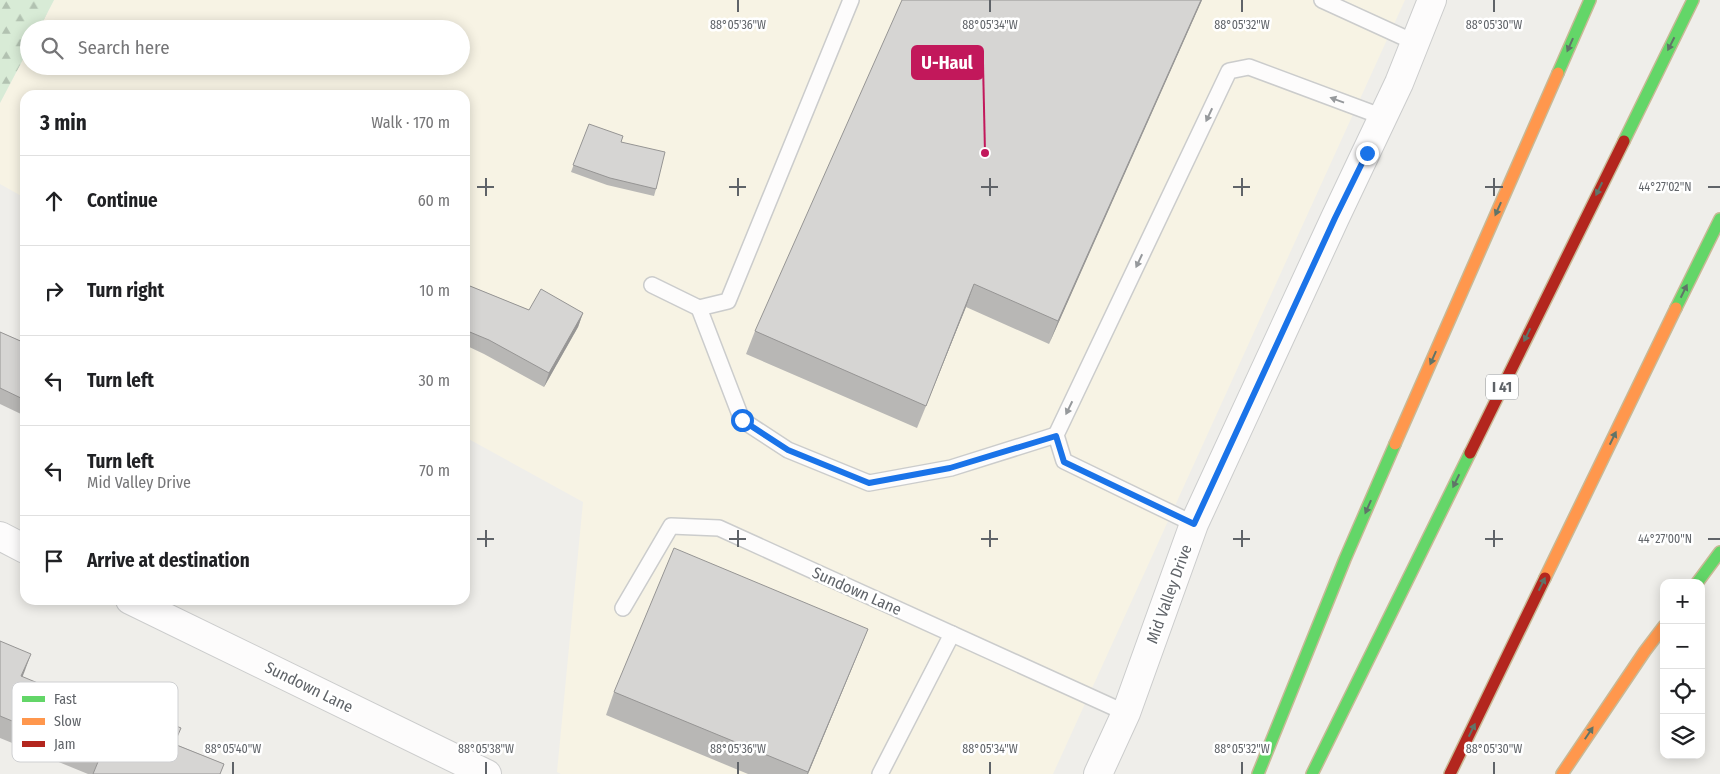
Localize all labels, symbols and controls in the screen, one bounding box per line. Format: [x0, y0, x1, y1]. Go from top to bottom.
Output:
text: 88°05'36"W [710, 18, 766, 32]
text: 88°05'34"W [962, 18, 1018, 32]
text: 88°05'32"W [1214, 18, 1270, 32]
text: 88°05'30"W [1466, 18, 1522, 32]
search box [20, 20, 470, 75]
icon: search [38, 34, 66, 62]
text: Search here [78, 36, 170, 59]
one-way arrow [1667, 36, 1675, 51]
one-way arrow [1566, 38, 1574, 52]
callout: U-Haul [912, 46, 983, 79]
text: U-Haul [921, 52, 973, 74]
one-way arrow [1329, 96, 1344, 104]
one-way arrow [1204, 107, 1213, 122]
text: 3 min [40, 110, 87, 136]
text: Walk · 170 m [371, 113, 450, 132]
route end [1356, 142, 1379, 165]
text: 44°27'02"N [1639, 180, 1691, 194]
one-way arrow [1595, 182, 1603, 196]
icon: ahead [40, 187, 68, 215]
text: Continue [87, 189, 158, 212]
text: 60 m [418, 191, 450, 210]
one-way arrow [1494, 202, 1502, 217]
one-way arrow [1135, 254, 1143, 269]
icon: right [40, 277, 68, 305]
text: Turn right [87, 279, 164, 302]
text: 10 m [419, 281, 450, 300]
one-way arrow [1680, 284, 1688, 299]
one-way arrow [1523, 328, 1531, 342]
one-way arrow [1428, 351, 1436, 365]
icon: left [40, 367, 68, 395]
text: Turn left [87, 369, 154, 392]
text: 30 m [418, 371, 450, 390]
road number: I 41 [1486, 374, 1518, 400]
one-way arrow [1065, 401, 1073, 415]
route start [731, 409, 754, 432]
one-way arrow [1610, 431, 1618, 445]
text: Turn left [87, 450, 154, 473]
icon: left [40, 457, 68, 485]
text: 70 m [419, 461, 450, 480]
text: Mid Valley Drive [87, 473, 191, 492]
one-way arrow [1452, 474, 1460, 488]
one-way arrow [1363, 500, 1371, 514]
text: 44°27'00"N [1638, 532, 1692, 546]
street label: Mid Valley Drive [1142, 542, 1196, 646]
icon: arrive [40, 547, 68, 575]
text: Arrive at destination [87, 549, 250, 572]
street label: Sundown Lane [809, 563, 905, 619]
one-way arrow [1539, 577, 1547, 591]
map controls [1660, 579, 1705, 759]
button: + [1660, 579, 1705, 624]
button: − [1660, 624, 1705, 669]
street label: Sundown Lane [262, 658, 356, 717]
button: locate [1660, 669, 1705, 714]
legend [12, 682, 178, 762]
text: Fast [54, 691, 77, 708]
text: Slow [54, 713, 81, 730]
button: layers [1660, 714, 1705, 759]
one-way arrow [1468, 723, 1476, 737]
one-way arrow [1584, 726, 1594, 740]
text: Jam [54, 736, 75, 753]
text: 88°05'40"W [205, 742, 261, 756]
text: 88°05'38"W [458, 742, 514, 756]
text: 88°05'36"W [710, 742, 766, 756]
text: 88°05'34"W [962, 742, 1018, 756]
text: 88°05'32"W [1214, 742, 1270, 756]
text: 88°05'30"W [1466, 742, 1522, 756]

